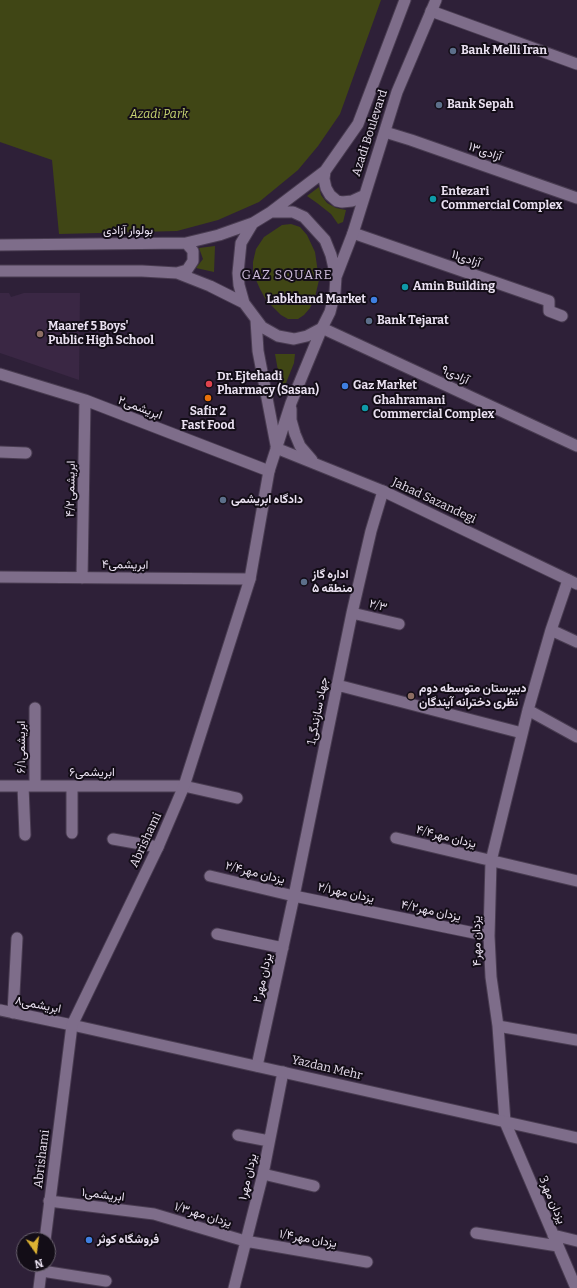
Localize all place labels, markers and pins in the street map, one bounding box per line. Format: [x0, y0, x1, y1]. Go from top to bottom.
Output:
place label: Bank Melli Iran [461, 44, 547, 58]
marker: Bank Melli Iran [448, 46, 458, 56]
place label: Bank Sepah [447, 98, 514, 112]
marker: Bank Sepah [434, 100, 444, 110]
place label: Entezari Commercial Complex [441, 185, 562, 213]
marker: Entezari Commercial Complex [428, 194, 438, 204]
place label: Amin Building [413, 280, 495, 294]
marker: Amin Building [400, 282, 410, 292]
place label: Labkhand Market [267, 293, 366, 307]
marker: Labkhand Market [369, 295, 379, 305]
place label: Bank Tejarat [377, 314, 449, 328]
marker: Bank Tejarat [364, 316, 374, 326]
place label: Maaref 5 Boys' Public High School [48, 320, 154, 348]
marker: Maaref 5 Boys' Public High School [35, 329, 45, 339]
place label: Dr. Ejtehadi Pharmacy (Sasan) [217, 370, 319, 398]
marker: Dr. Ejtehadi Pharmacy (Sasan) [204, 379, 214, 389]
place label: Gaz Market [353, 379, 417, 393]
marker: Gaz Market [340, 381, 350, 391]
marker: Safir 2 Fast Food [203, 393, 213, 403]
place label: Ghahramani Commercial Complex [373, 394, 494, 422]
marker: Ghahramani Commercial Complex [360, 403, 370, 413]
place label: Safir 2 Fast Food [181, 405, 235, 433]
place label: دادگاه ابریشمی [231, 493, 303, 507]
marker: دادگاه ابریشمی [218, 495, 228, 505]
place label: اداره گاز منطقه ۵ [312, 568, 352, 596]
marker: اداره گاز منطقه ۵ [299, 577, 309, 587]
place label: دبیرستان متوسطه دوم نظری دخترانه آیندگان [419, 682, 527, 710]
marker: دبیرستان متوسطه دوم نظری دخترانه آیندگان [406, 691, 416, 701]
place label: فروشگاه کوثر [97, 1233, 159, 1247]
marker: فروشگاه کوثر [84, 1235, 94, 1245]

